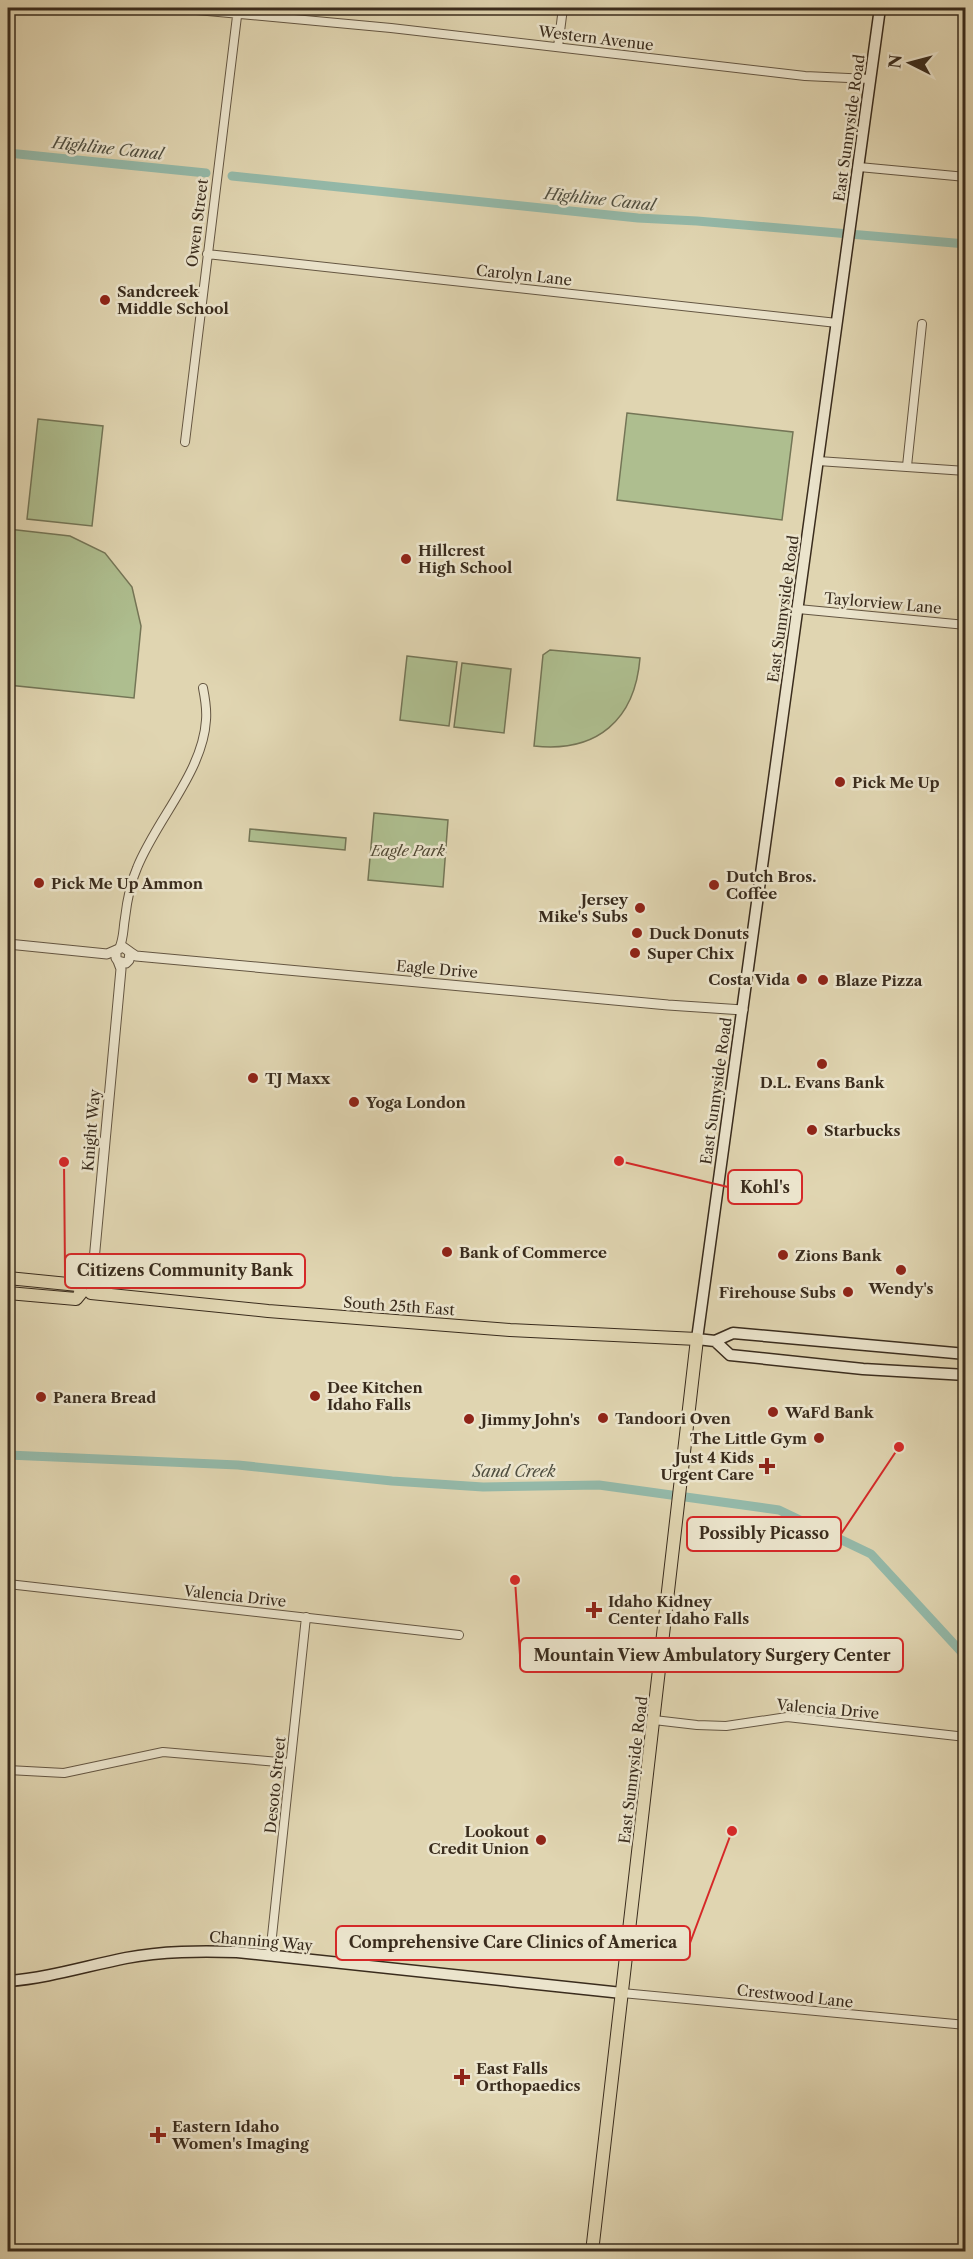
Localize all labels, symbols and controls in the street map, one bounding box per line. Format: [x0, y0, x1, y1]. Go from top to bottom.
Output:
street label: Western Avenue [536, 21, 655, 55]
north arrow [880, 33, 940, 93]
street label: East Sunnyside Road [829, 53, 869, 203]
text: N [884, 53, 906, 69]
water label: Highline Canal [49, 132, 166, 164]
street label: Owen Street [182, 177, 212, 268]
water label: Highline Canal [541, 183, 658, 215]
street label: Carolyn Lane [475, 261, 573, 289]
place label: Sandcreek Middle School [117, 282, 229, 318]
marker: Sandcreek Middle School [98, 293, 112, 307]
street label: East Sunnyside Road [763, 534, 803, 684]
place label: Hillcrest High School [418, 541, 512, 577]
marker: Hillcrest High School [399, 552, 413, 566]
street label: Taylorview Lane [823, 588, 943, 618]
place label: Pick Me Up [852, 773, 940, 792]
marker: Pick Me Up [833, 775, 847, 789]
park label: Eagle Park [370, 841, 445, 860]
place label: Dutch Bros. Coffee [726, 867, 816, 903]
place label: Pick Me Up Ammon [51, 874, 204, 893]
marker: Pick Me Up Ammon [32, 876, 46, 890]
marker: Dutch Bros. Coffee [707, 878, 721, 892]
place label: Jersey Mike's Subs [538, 890, 629, 926]
marker: Jersey Mike's Subs [633, 901, 647, 915]
place label: Duck Donuts [649, 924, 749, 943]
marker: Duck Donuts [630, 926, 644, 940]
place label: Super Chix [647, 944, 734, 963]
marker: Super Chix [628, 946, 642, 960]
street label: Eagle Drive [395, 956, 479, 982]
place label: Costa Vida [708, 970, 790, 989]
place label: Blaze Pizza [835, 971, 923, 990]
marker: Costa Vida [795, 972, 809, 986]
marker: Blaze Pizza [816, 973, 830, 987]
street label: East Sunnyside Road [696, 1016, 736, 1166]
marker: D.L. Evans Bank [815, 1057, 829, 1071]
place label: TJ Maxx [265, 1069, 331, 1088]
marker: TJ Maxx [246, 1071, 260, 1085]
place label: D.L. Evans Bank [760, 1073, 885, 1092]
street label: Knight Way [78, 1087, 104, 1172]
place label: Yoga London [365, 1093, 467, 1112]
marker: Yoga London [347, 1095, 361, 1109]
place label: Starbucks [824, 1121, 900, 1140]
marker: Starbucks [805, 1123, 819, 1137]
callout: Kohl's [728, 1170, 802, 1204]
text: Kohl's [740, 1177, 790, 1197]
place label: Bank of Commerce [459, 1243, 607, 1262]
marker: Bank of Commerce [440, 1245, 454, 1259]
place label: Zions Bank [795, 1246, 883, 1265]
marker: Zions Bank [776, 1248, 790, 1262]
callout: Citizens Community Bank [65, 1254, 305, 1288]
text: Citizens Community Bank [77, 1260, 294, 1280]
marker: Wendy's [894, 1263, 908, 1277]
place label: Wendy's [867, 1279, 934, 1298]
place label: Firehouse Subs [719, 1283, 836, 1302]
marker: Firehouse Subs [841, 1285, 855, 1299]
street label: South 25th East [343, 1293, 456, 1319]
place label: Dee Kitchen Idaho Falls [327, 1378, 424, 1414]
place label: Panera Bread [53, 1388, 156, 1407]
marker: Dee Kitchen Idaho Falls [308, 1389, 322, 1403]
marker: Panera Bread [34, 1390, 48, 1404]
place label: WaFd Bank [784, 1403, 875, 1422]
marker: WaFd Bank [766, 1405, 780, 1419]
place label: Tandoori Oven [615, 1409, 732, 1428]
place label: Jimmy John's [478, 1410, 580, 1429]
marker: Tandoori Oven [596, 1411, 610, 1425]
marker: Jimmy John's [462, 1412, 476, 1426]
place label: The Little Gym [690, 1429, 807, 1448]
marker: The Little Gym [812, 1431, 826, 1445]
place label: Just 4 Kids Urgent Care [661, 1448, 754, 1484]
marker: Just 4 Kids Urgent Care [758, 1457, 776, 1475]
water label: Sand Creek [471, 1461, 556, 1481]
callout: Possibly Picasso [687, 1517, 841, 1551]
text: Possibly Picasso [699, 1523, 829, 1543]
street label: Valencia Drive [182, 1581, 287, 1611]
place label: Idaho Kidney Center Idaho Falls [608, 1592, 749, 1628]
marker: Idaho Kidney Center Idaho Falls [585, 1601, 603, 1619]
callout: Mountain View Ambulatory Surgery Center [520, 1638, 903, 1672]
text: Mountain View Ambulatory Surgery Center [533, 1645, 891, 1665]
street label: East Sunnyside Road [615, 1695, 651, 1845]
street label: Valencia Drive [775, 1695, 880, 1723]
street label: Desoto Street [260, 1735, 290, 1834]
place label: Lookout Credit Union [428, 1822, 530, 1858]
marker: Lookout Credit Union [534, 1833, 548, 1847]
callout: Comprehensive Care Clinics of America [336, 1926, 690, 1960]
street label: Channing Way [208, 1927, 314, 1955]
text: Comprehensive Care Clinics of America [349, 1932, 678, 1952]
street label: Crestwood Lane [736, 1980, 854, 2012]
place label: East Falls Orthopaedics [476, 2059, 580, 2095]
marker: East Falls Orthopaedics [453, 2068, 471, 2086]
place label: Eastern Idaho Women's Imaging [171, 2117, 309, 2153]
marker: Eastern Idaho Women's Imaging [149, 2126, 167, 2144]

